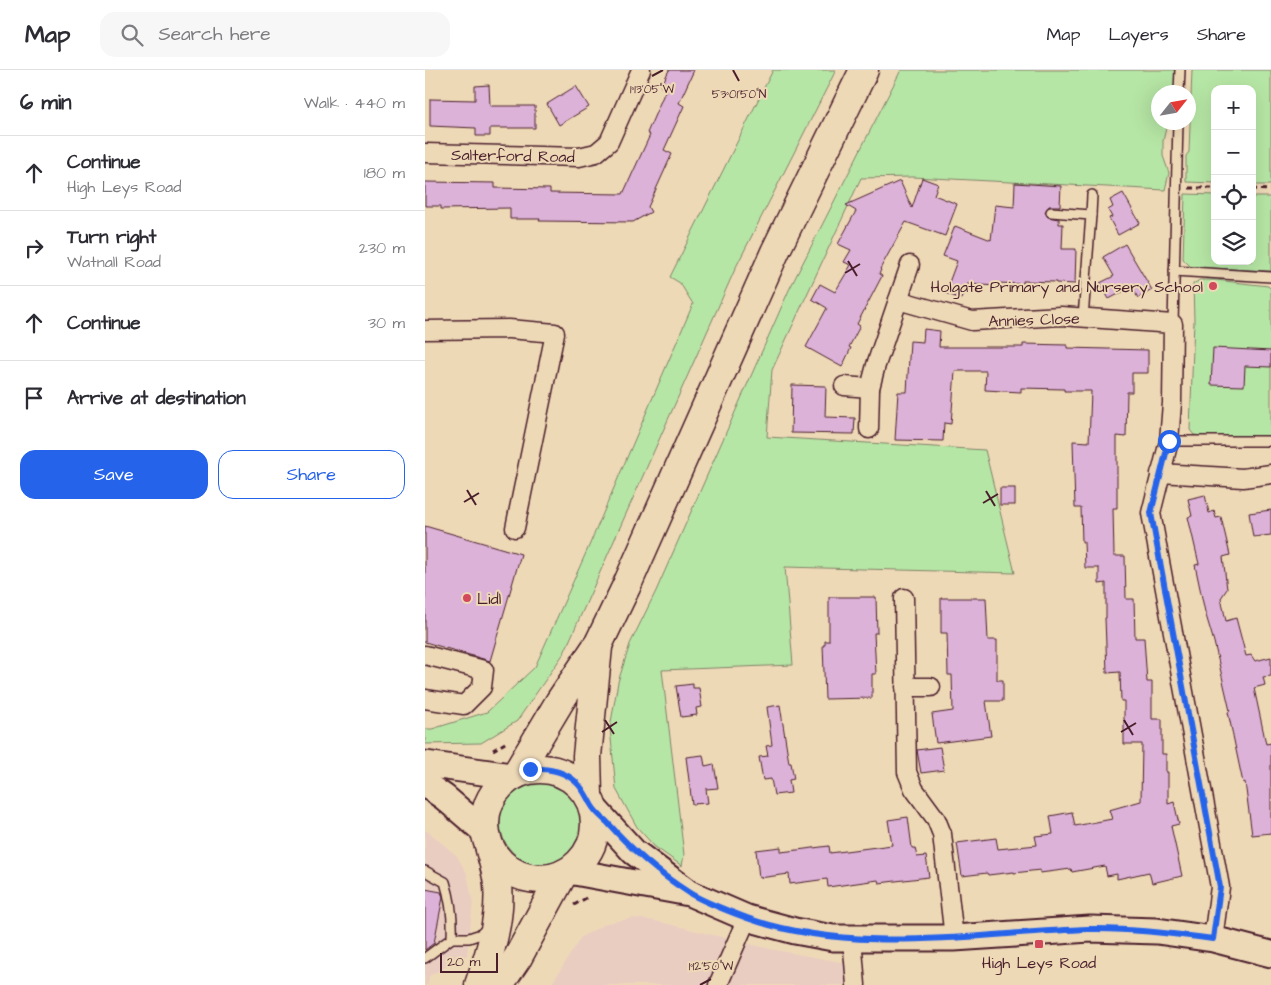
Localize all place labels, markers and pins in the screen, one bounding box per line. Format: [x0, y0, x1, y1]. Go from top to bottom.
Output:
place label: Holgate Primary and Nursery School [931, 276, 1203, 299]
marker: Holgate Primary and Nursery School [1207, 280, 1219, 292]
place label: Lidl [477, 588, 501, 610]
marker: Lidl [461, 592, 473, 604]
marker: High Leys Road [1033, 938, 1045, 950]
place label: High Leys Road [982, 952, 1096, 975]

